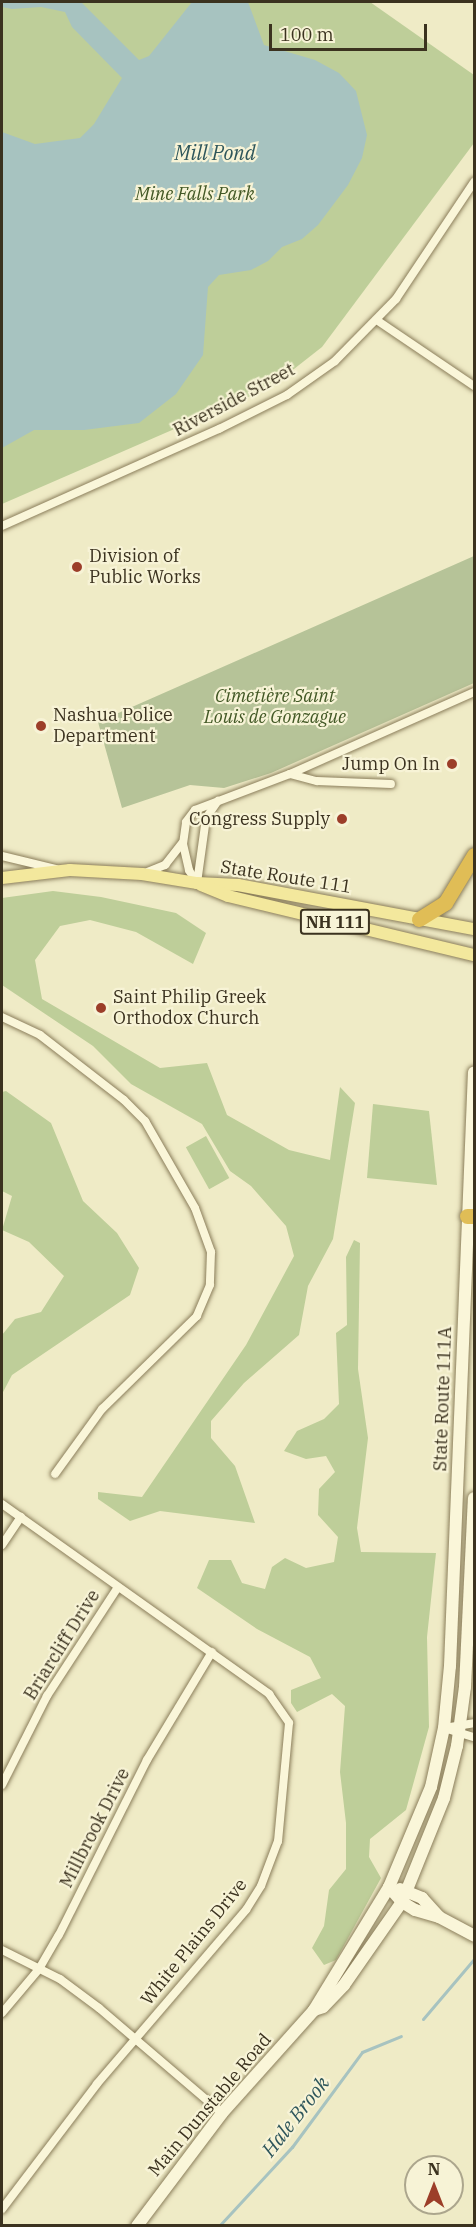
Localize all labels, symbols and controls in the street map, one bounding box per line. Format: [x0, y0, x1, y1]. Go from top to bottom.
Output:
scale bar [272, 12, 430, 50]
text: 100 m [280, 23, 334, 46]
water label: Mill Pond [174, 140, 256, 164]
park label: Mine Falls Park [135, 183, 255, 205]
street label: Riverside Street [170, 359, 298, 441]
place label: Division of Public Works [89, 546, 201, 588]
marker: Division of Public Works [70, 560, 84, 574]
park label: Cimetière Saint Louis de Gonzague [204, 686, 346, 728]
place label: Nashua Police Department [53, 705, 173, 748]
marker: Nashua Police Department [34, 719, 48, 733]
place label: Jump On In [342, 753, 440, 775]
marker: Jump On In [445, 757, 459, 771]
place label: Congress Supply [189, 808, 330, 830]
marker: Congress Supply [335, 812, 349, 826]
street label: State Route 111 [219, 856, 353, 898]
road number: NH 111 [299, 909, 371, 935]
place label: Saint Philip Greek Orthodox Church [113, 987, 266, 1030]
marker: Saint Philip Greek Orthodox Church [94, 1001, 108, 1015]
street label: State Route 111A [430, 1326, 456, 1472]
street label: Briarcliff Drive [20, 1586, 104, 1704]
street label: Millbrook Drive [56, 1765, 134, 1891]
street label: White Plains Drive [136, 1874, 252, 2010]
street label: Main Dunstable Road [144, 2029, 276, 2181]
water label: Hale Brook [256, 2071, 334, 2161]
north arrow [404, 2155, 464, 2215]
text: N [428, 2159, 440, 2179]

